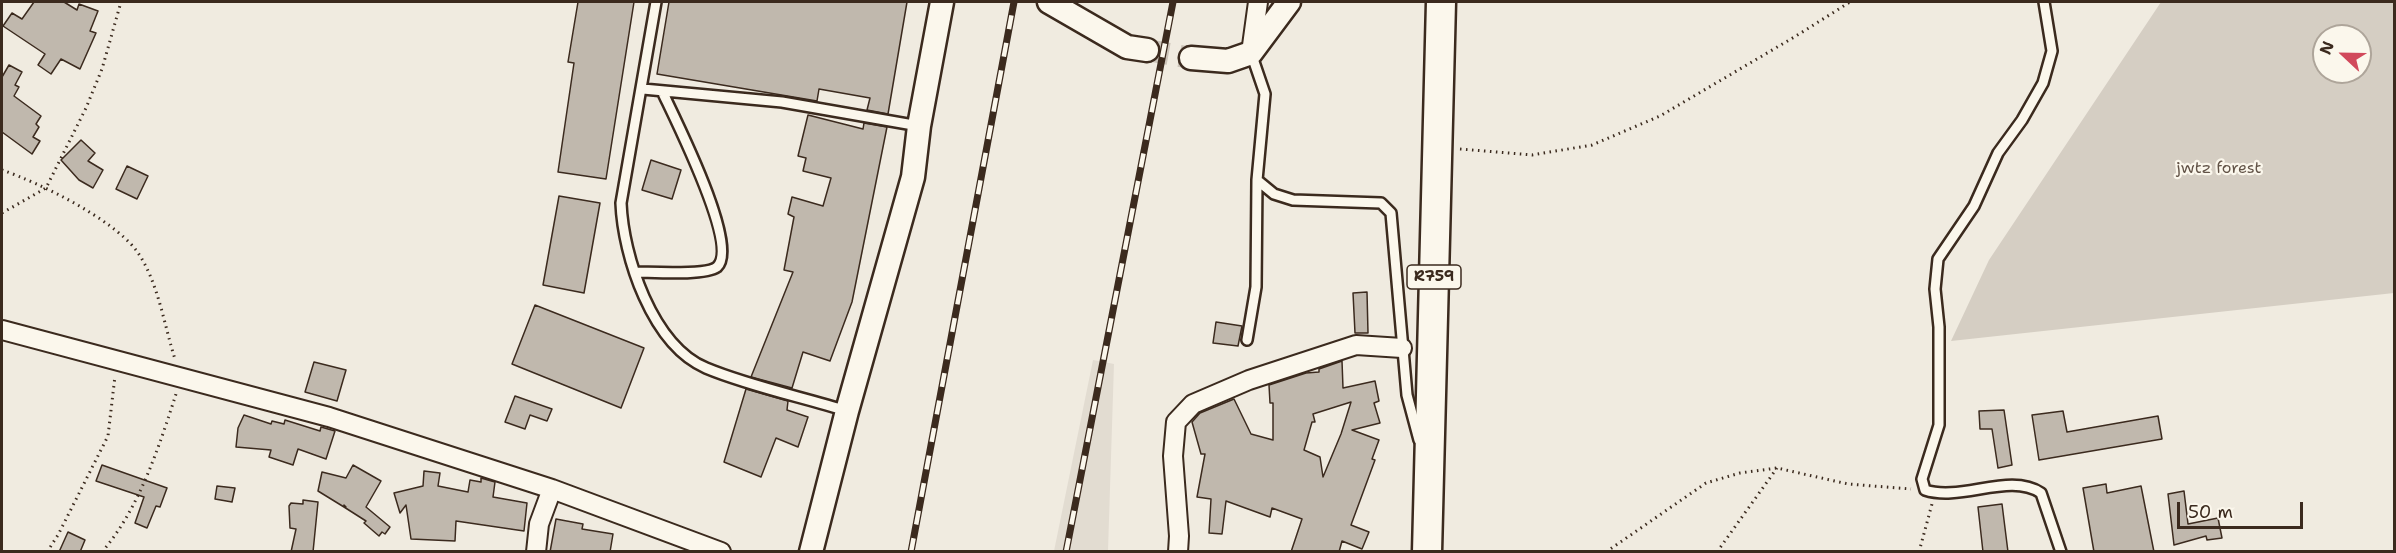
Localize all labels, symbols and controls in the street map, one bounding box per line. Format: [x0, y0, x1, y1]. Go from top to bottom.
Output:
north arrow [2312, 24, 2372, 84]
text: N [2315, 38, 2339, 58]
park label: jwtz forest [2177, 159, 2261, 179]
road number: R759 [1407, 265, 1461, 289]
scale bar [2180, 490, 2306, 528]
text: 50 m [2188, 500, 2233, 524]

